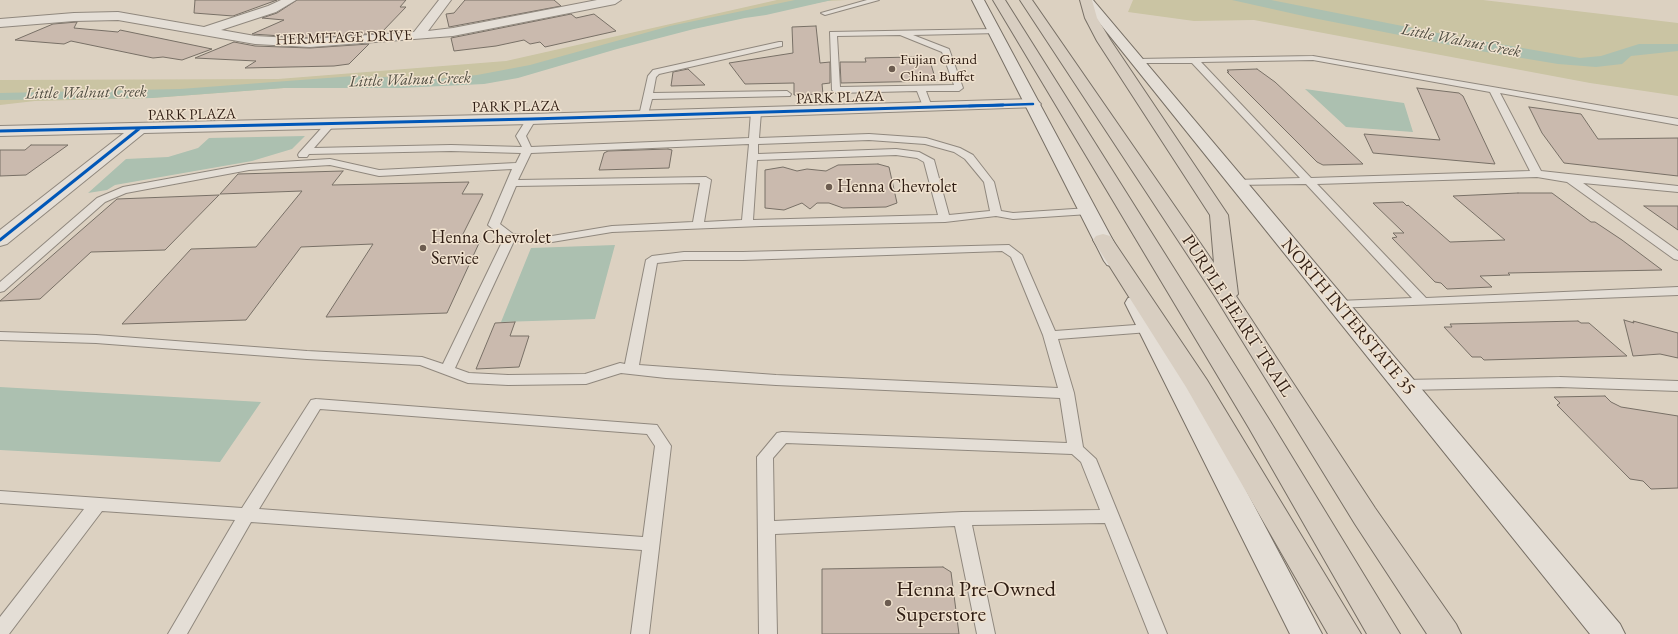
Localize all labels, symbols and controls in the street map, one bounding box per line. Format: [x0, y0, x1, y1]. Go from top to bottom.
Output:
water label: Little Walnut Creek [1399, 20, 1523, 62]
street label: HERMITAGE DRIVE [275, 27, 413, 49]
place label: Fujian Grand China Buffet [900, 51, 977, 86]
marker: Fujian Grand China Buffet [887, 64, 897, 74]
water label: Little Walnut Creek [349, 68, 471, 92]
water label: Little Walnut Creek [25, 82, 147, 104]
street label: PARK PLAZA [796, 87, 884, 109]
street label: PARK PLAZA [472, 97, 560, 117]
street label: PARK PLAZA [148, 105, 236, 125]
place label: Henna Chevrolet [837, 176, 957, 198]
marker: Henna Chevrolet [824, 182, 834, 192]
place label: Henna Chevrolet Service [431, 227, 551, 270]
street label: PURPLE HEART TRAIL [1177, 231, 1297, 401]
street label: NORTH INTERSTATE 35 [1276, 234, 1420, 400]
marker: Henna Chevrolet Service [418, 243, 428, 253]
place label: Henna Pre-Owned Superstore [896, 577, 1056, 628]
marker: Henna Pre-Owned Superstore [883, 598, 893, 608]

